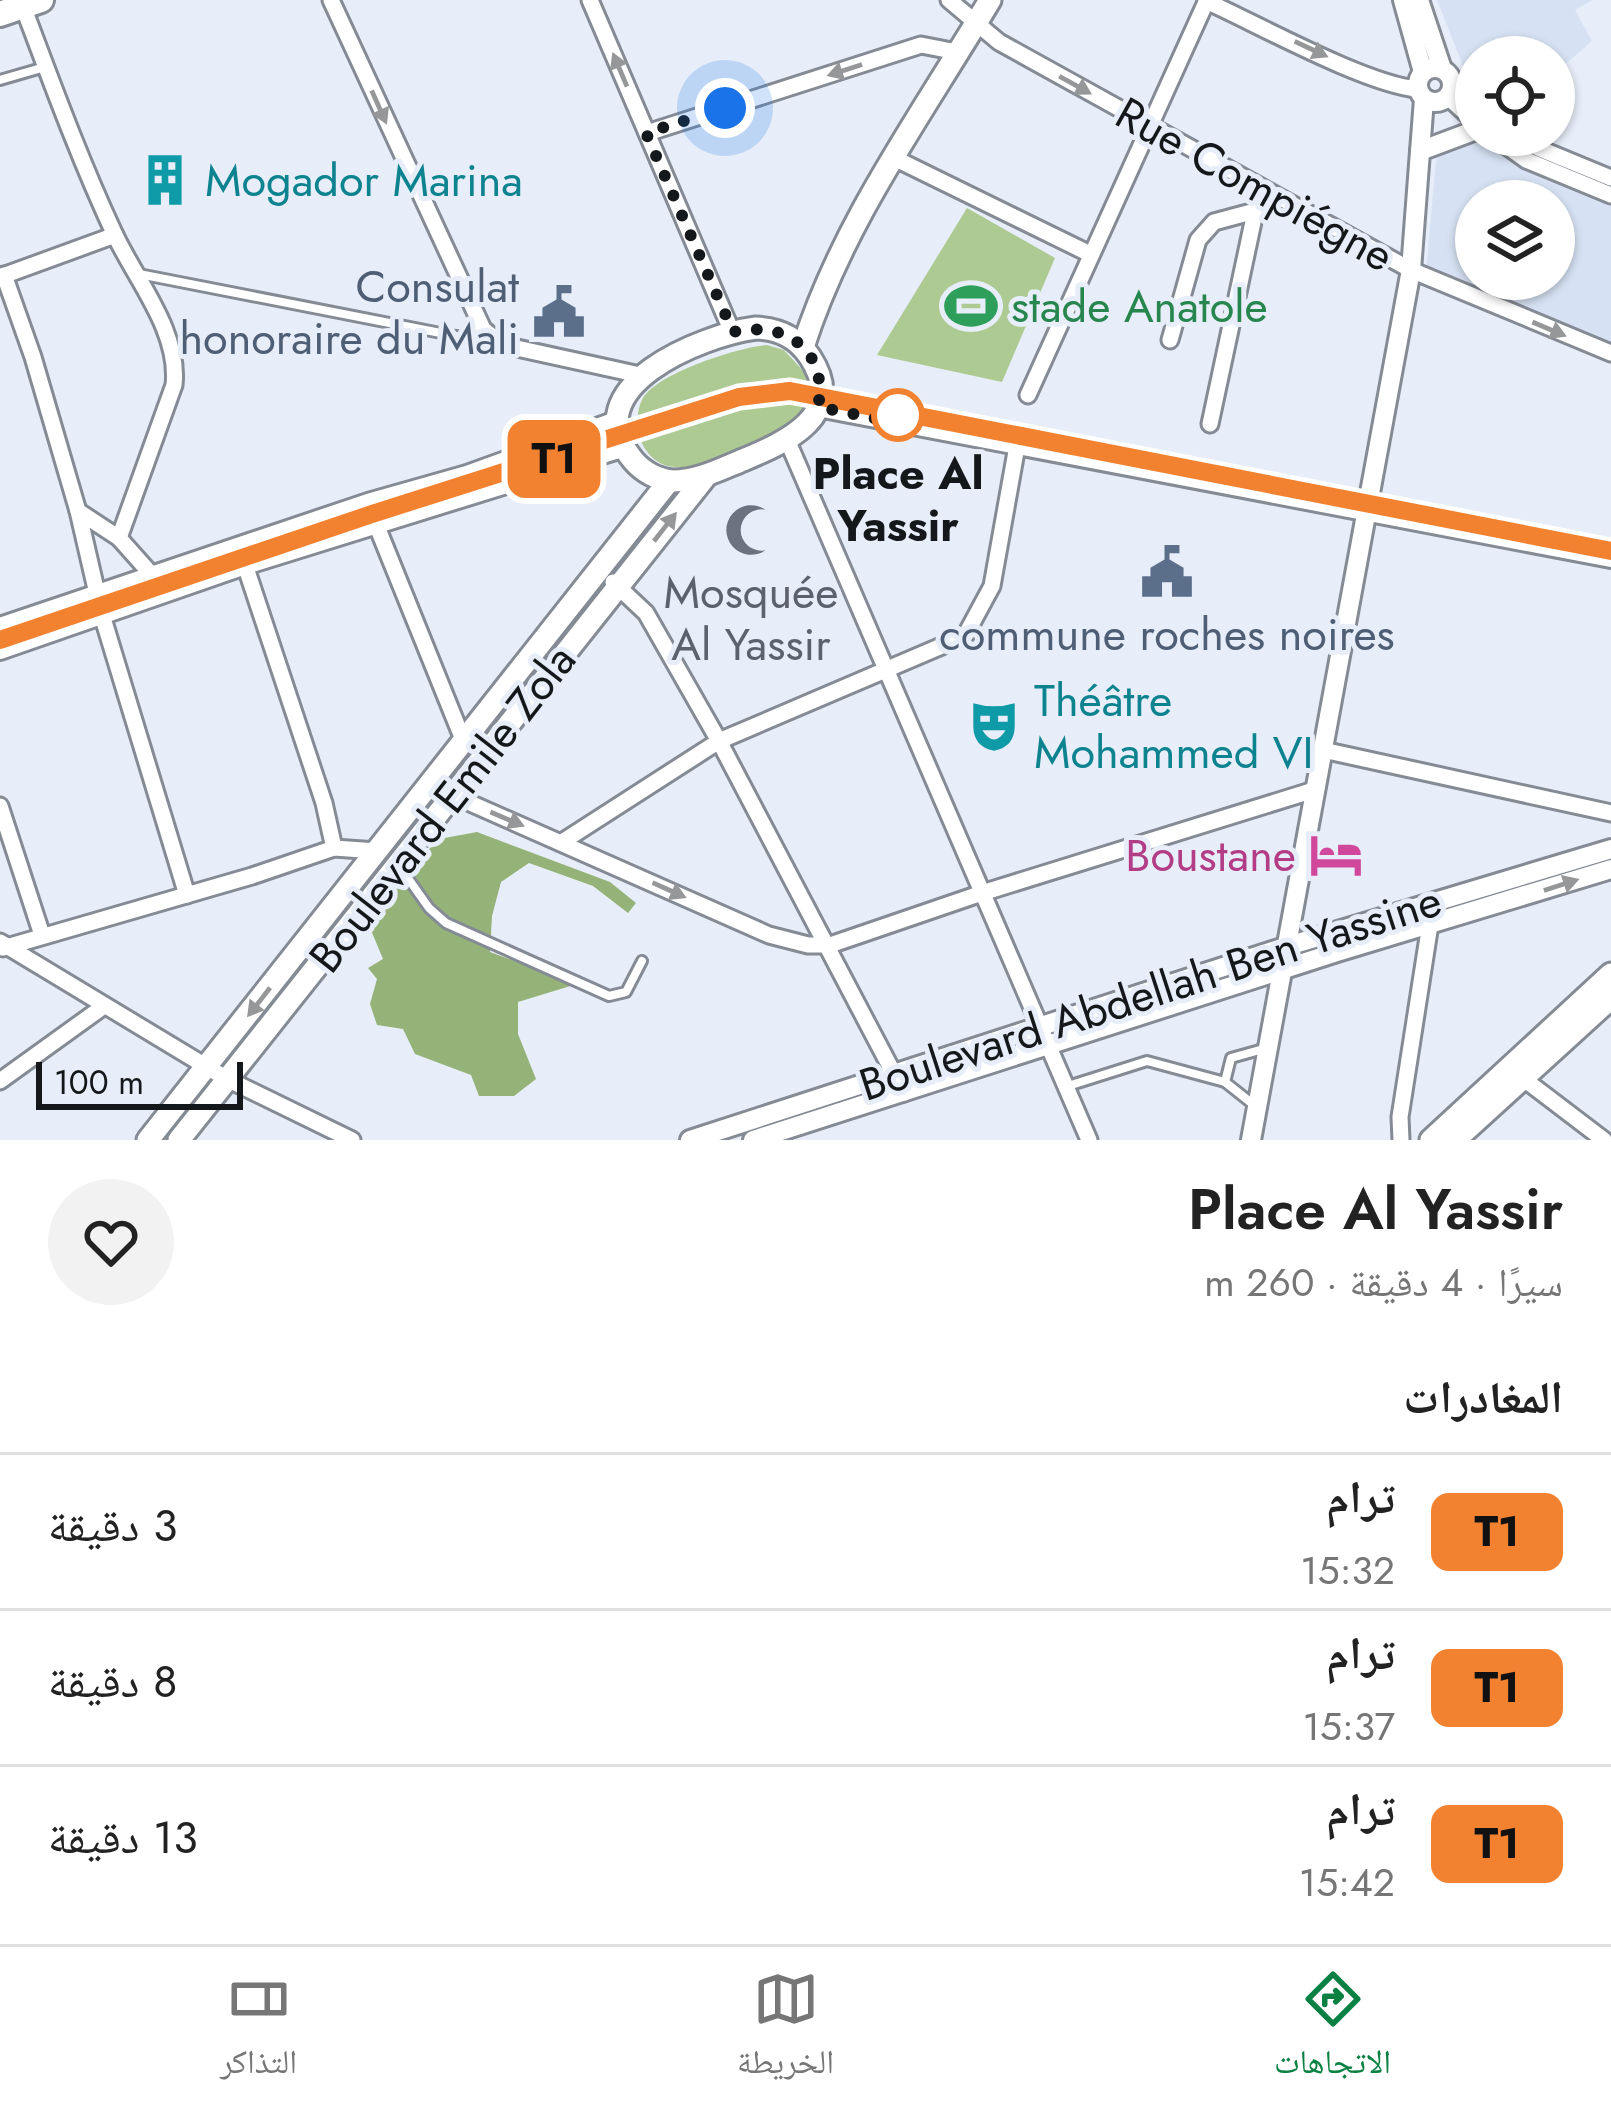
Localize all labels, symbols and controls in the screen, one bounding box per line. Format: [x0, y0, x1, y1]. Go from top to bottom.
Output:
map controls [1455, 36, 1575, 300]
button: locate [1455, 36, 1575, 156]
one-way arrow [1294, 39, 1329, 59]
one-way arrow [610, 52, 629, 88]
one-way arrow [826, 62, 863, 80]
one-way arrow [1058, 74, 1093, 95]
your location [695, 78, 755, 138]
street label: Rue Compiégne [1104, 81, 1406, 288]
one-way arrow [370, 89, 390, 124]
place label: Mogador Marina [205, 148, 523, 213]
building icon: Mogador Marina [136, 151, 194, 209]
button: layers [1455, 180, 1575, 300]
place label: Consulat honoraire du Mali [179, 254, 519, 371]
place label: stade Anatole [1011, 274, 1268, 339]
sports icon: stade Anatole [942, 277, 1000, 335]
public building icon: Consulat honoraire du Mali [530, 283, 588, 341]
one-way arrow [1532, 320, 1568, 339]
marker: Place Al Yassir [873, 390, 923, 440]
line badge: T1 [500, 420, 608, 498]
text: T1 [532, 428, 576, 489]
place label: Place Al Yassir [812, 441, 984, 558]
mosque icon: Mosquée Al Yassir [722, 501, 780, 559]
one-way arrow [652, 511, 677, 542]
public building icon: commune roches noires [1138, 543, 1196, 601]
place label: Mosquée Al Yassir [664, 560, 838, 677]
place label: commune roches noires [939, 602, 1395, 667]
street label: Boulevard Emile Zola [293, 630, 591, 986]
place label: Théâtre Mohammed VI [1034, 668, 1314, 785]
theatre icon: Théâtre Mohammed VI [965, 697, 1023, 755]
one-way arrow [489, 810, 525, 829]
place label: Boustane [1125, 823, 1296, 888]
hotel icon: Boustane [1307, 826, 1365, 884]
street label: Boulevard Abdellah Ben Yassine [851, 868, 1450, 1117]
one-way arrow [1543, 874, 1580, 893]
one-way arrow [652, 880, 687, 900]
one-way arrow [247, 986, 272, 1017]
scale bar [36, 1056, 243, 1109]
text: 100 m [54, 1059, 144, 1106]
text: Place Al Yassir [1188, 1168, 1563, 1250]
button: heart [48, 1179, 174, 1305]
text: سيرًا · 4 دقيقة · 260 m [1204, 1254, 1563, 1311]
text: المغادرات [1403, 1365, 1563, 1430]
text: ترام [1326, 1465, 1395, 1530]
text: 3 دقيقة [48, 1493, 178, 1558]
text: T1 [1475, 1501, 1519, 1562]
text: 15:32 [1300, 1542, 1395, 1599]
text: ترام [1326, 1621, 1395, 1686]
text: 8 دقيقة [48, 1649, 178, 1714]
text: T1 [1475, 1657, 1519, 1718]
text: 15:37 [1303, 1698, 1395, 1755]
text: ترام [1326, 1777, 1395, 1842]
text: 13 دقيقة [48, 1805, 198, 1870]
text: T1 [1475, 1813, 1519, 1874]
text: 15:42 [1299, 1854, 1395, 1911]
tab: التذاكر [220, 1966, 297, 2094]
tab: الخريطة [737, 1966, 834, 2094]
tab: الاتجاهات [1274, 1966, 1391, 2094]

